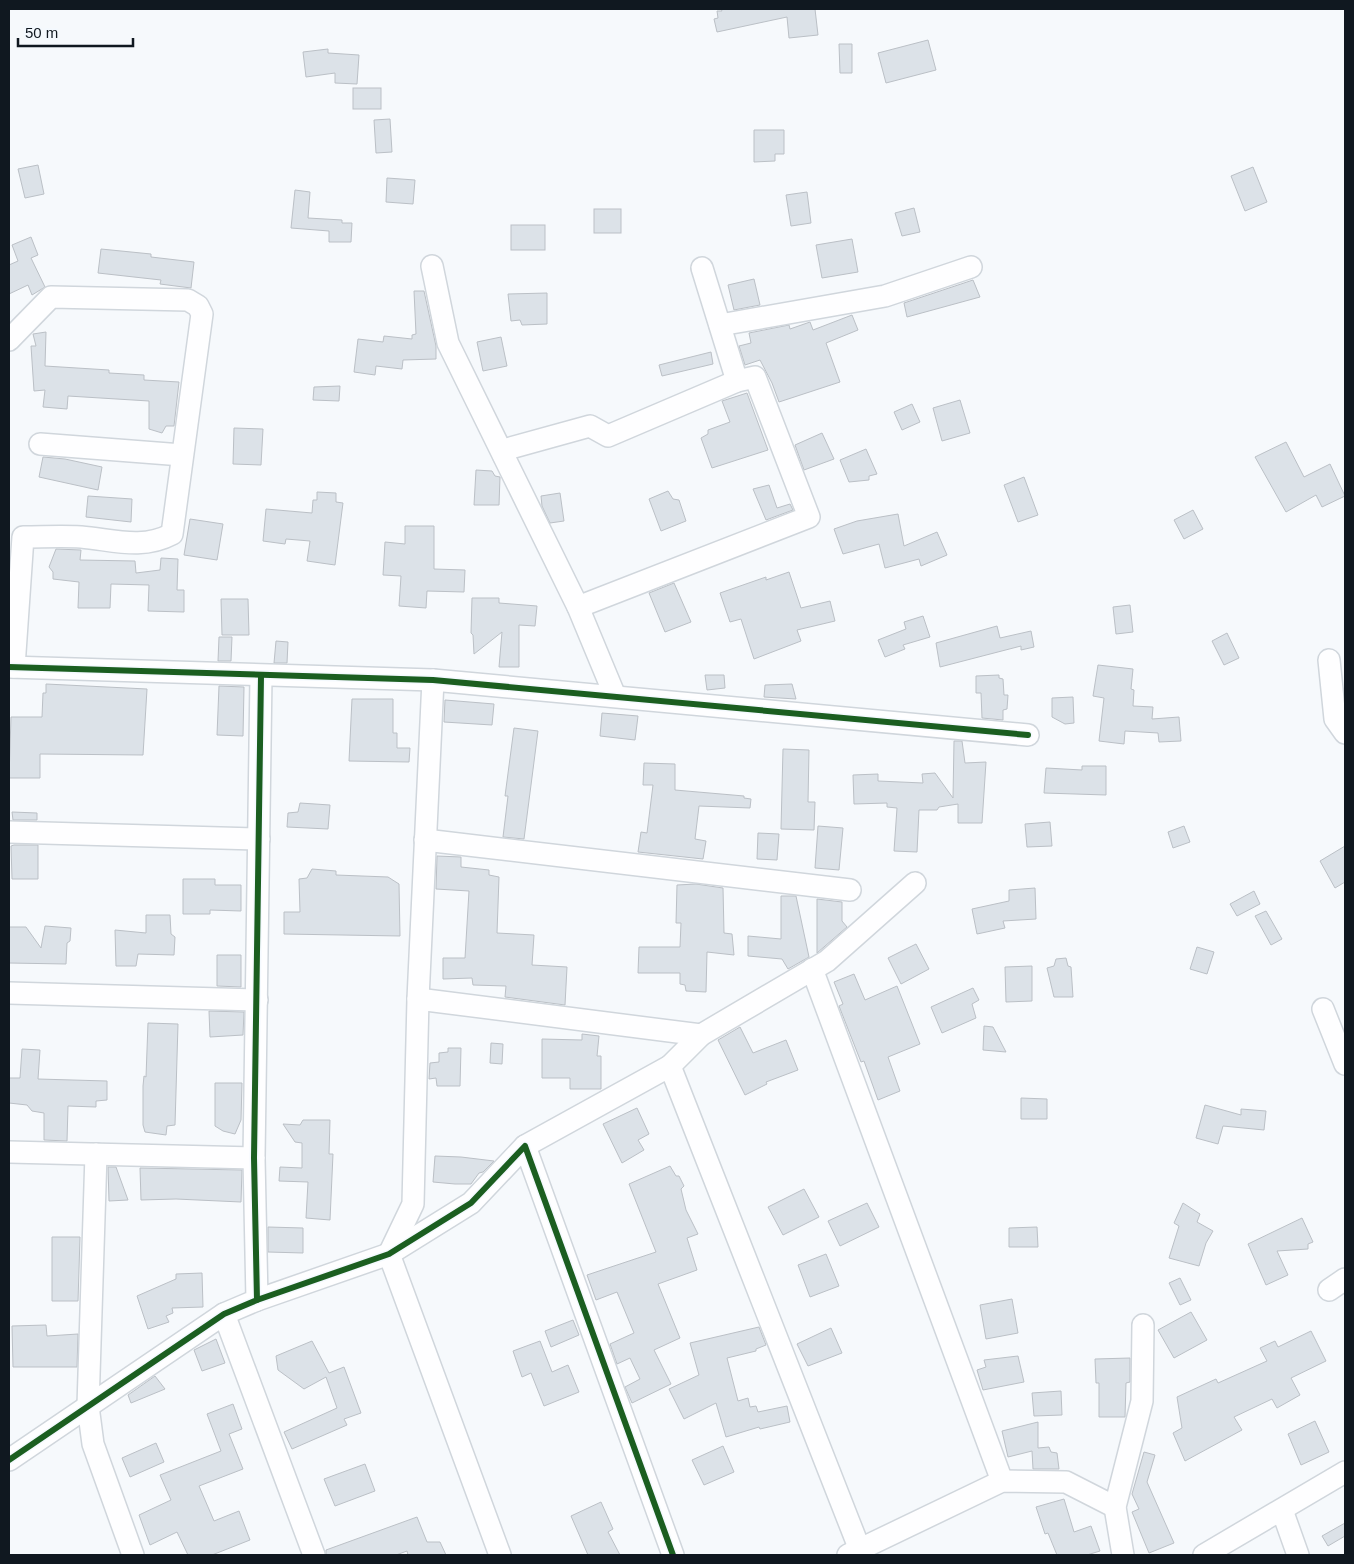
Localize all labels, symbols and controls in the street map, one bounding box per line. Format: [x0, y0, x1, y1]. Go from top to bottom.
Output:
scale bar [18, 15, 132, 47]
text: 50 m [25, 24, 58, 41]

